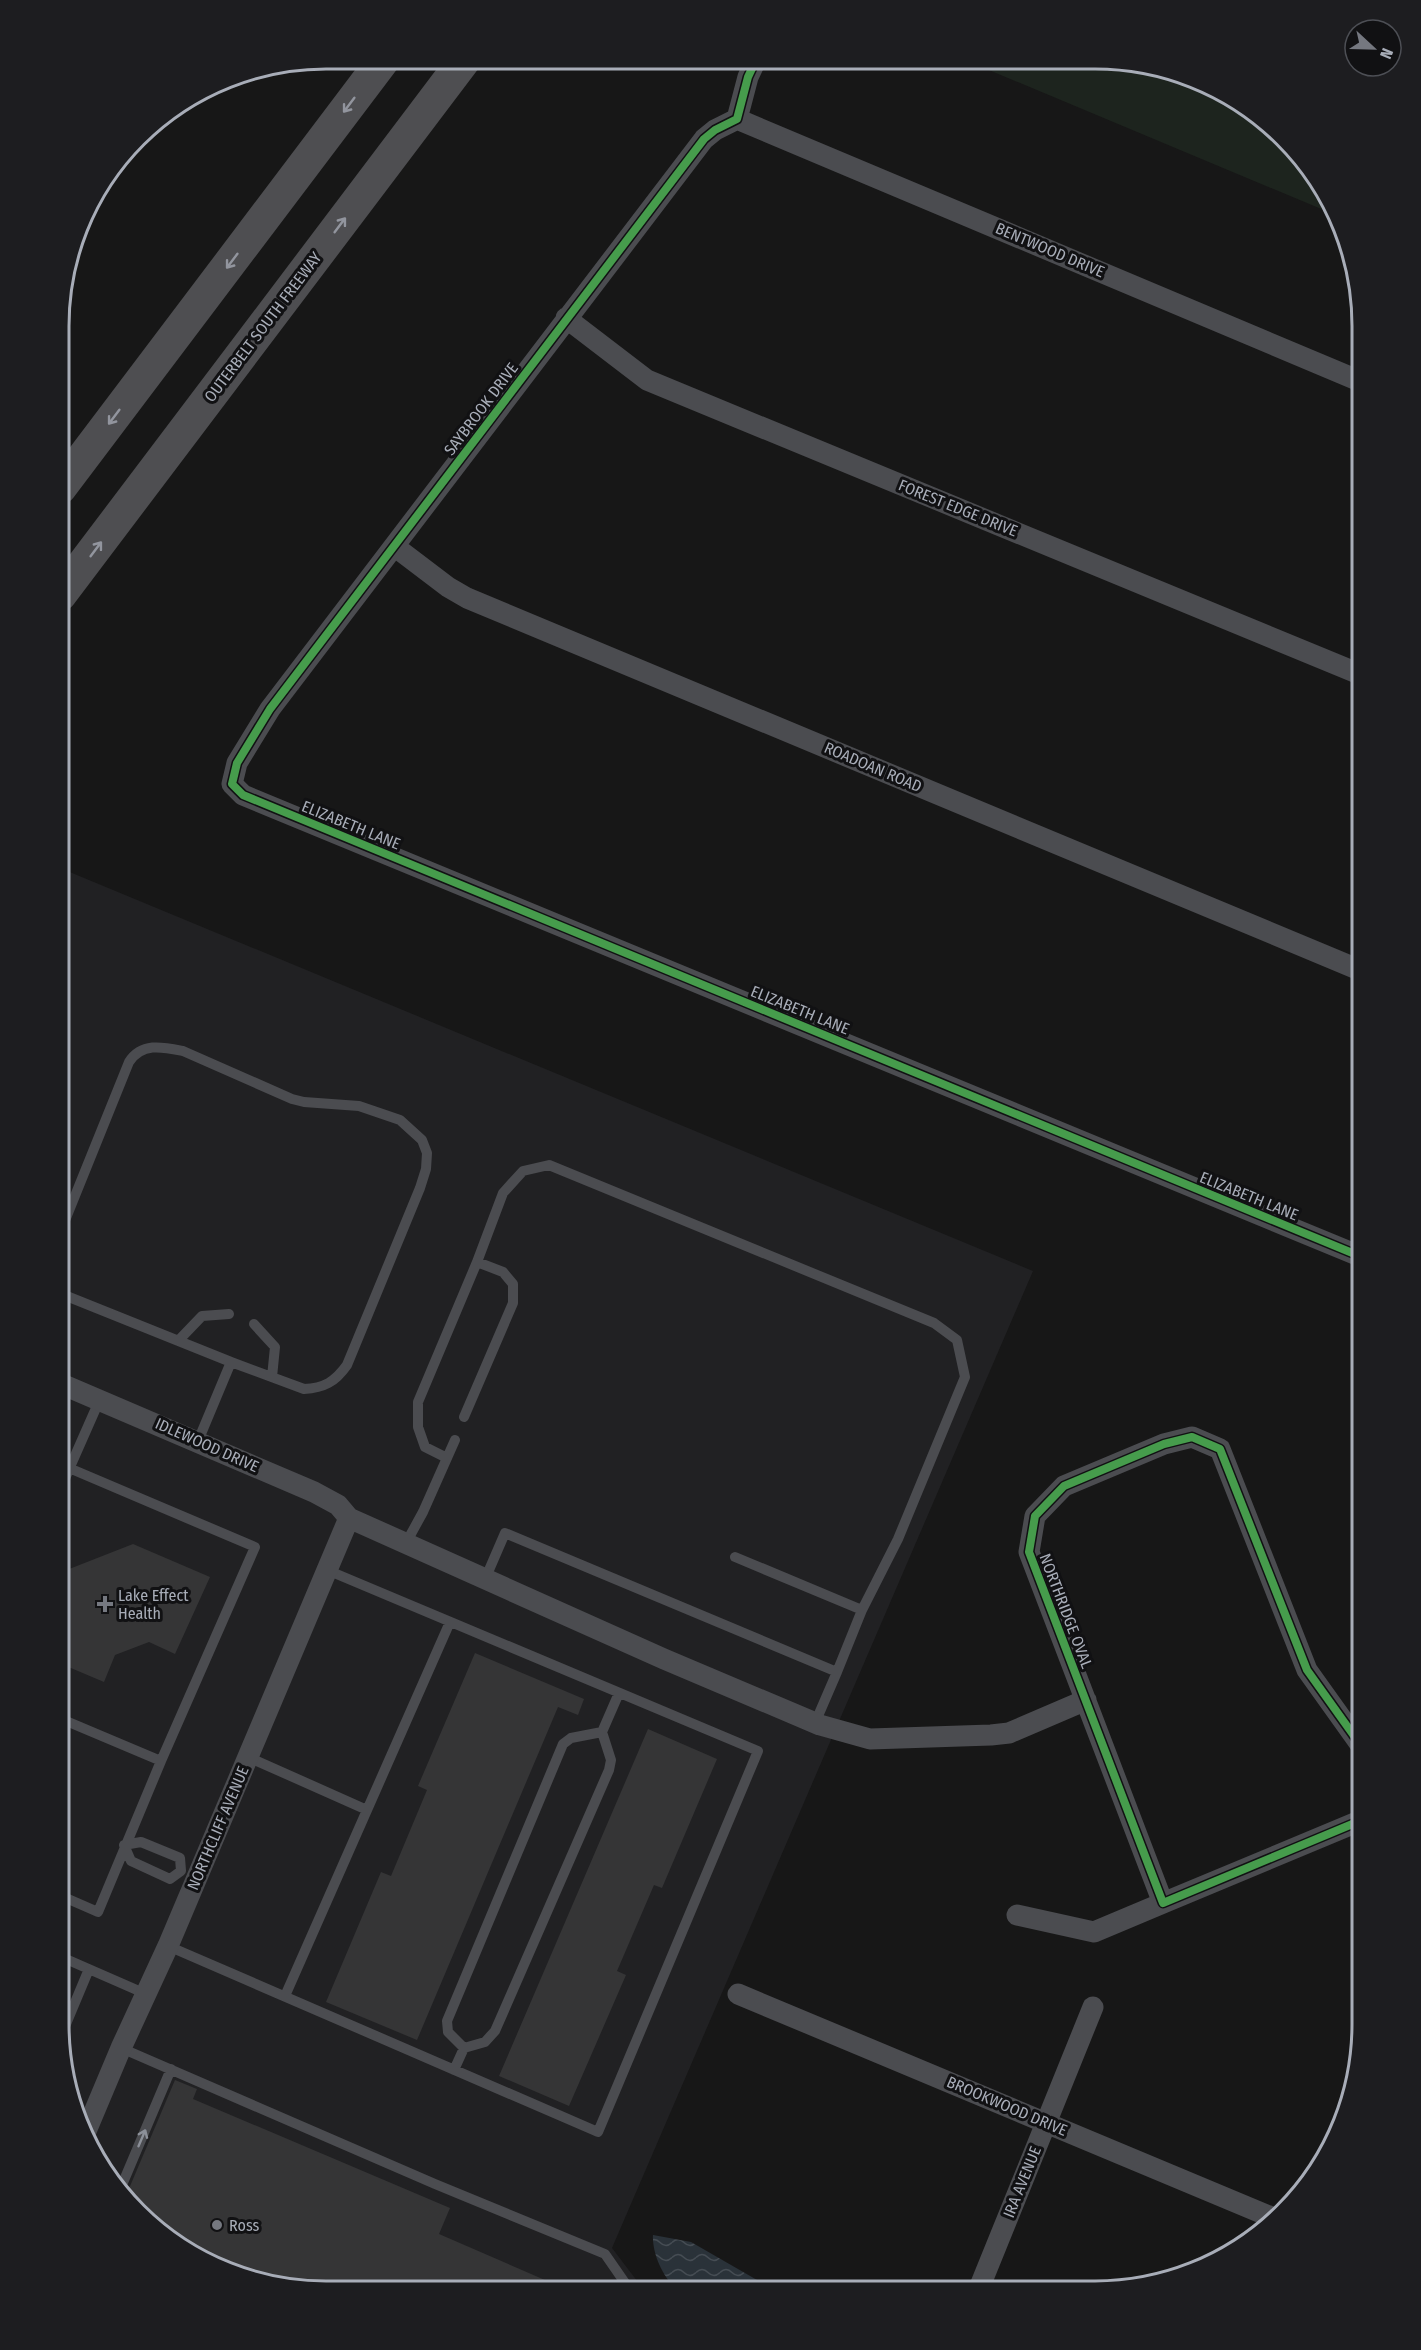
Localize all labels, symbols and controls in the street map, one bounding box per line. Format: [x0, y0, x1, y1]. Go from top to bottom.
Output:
north arrow [1343, 18, 1403, 78]
text: N [1376, 45, 1397, 61]
one-way arrow [343, 97, 355, 113]
one-way arrow [333, 218, 346, 234]
street label: BENTWOOD DRIVE [993, 219, 1107, 281]
street label: OUTERBELT SOUTH FREEWAY [200, 248, 326, 406]
one-way arrow [225, 253, 238, 269]
street label: SAYBROOK DRIVE [440, 359, 522, 459]
one-way arrow [108, 408, 121, 424]
street label: FOREST EDGE DRIVE [896, 475, 1020, 541]
one-way arrow [89, 541, 102, 557]
street label: ROADOAN ROAD [821, 738, 925, 796]
street label: ELIZABETH LANE [299, 797, 403, 853]
street label: ELIZABETH LANE [748, 982, 852, 1038]
street label: ELIZABETH LANE [1197, 1168, 1301, 1224]
street label: IDLEWOOD DRIVE [152, 1414, 262, 1476]
street label: NORTHRIDGE OVAL [1035, 1551, 1097, 1671]
place label: Lake Effect Health [118, 1586, 189, 1623]
marker: Lake Effect Health [96, 1595, 114, 1613]
street label: NORTHCLIFF AVENUE [183, 1763, 253, 1893]
street label: BROOKWOOD DRIVE [944, 2072, 1070, 2140]
one-way arrow [137, 2129, 148, 2147]
street label: IRA AVENUE [999, 2143, 1045, 2221]
place label: Ross [229, 2216, 260, 2235]
marker: Ross [210, 2218, 224, 2232]

